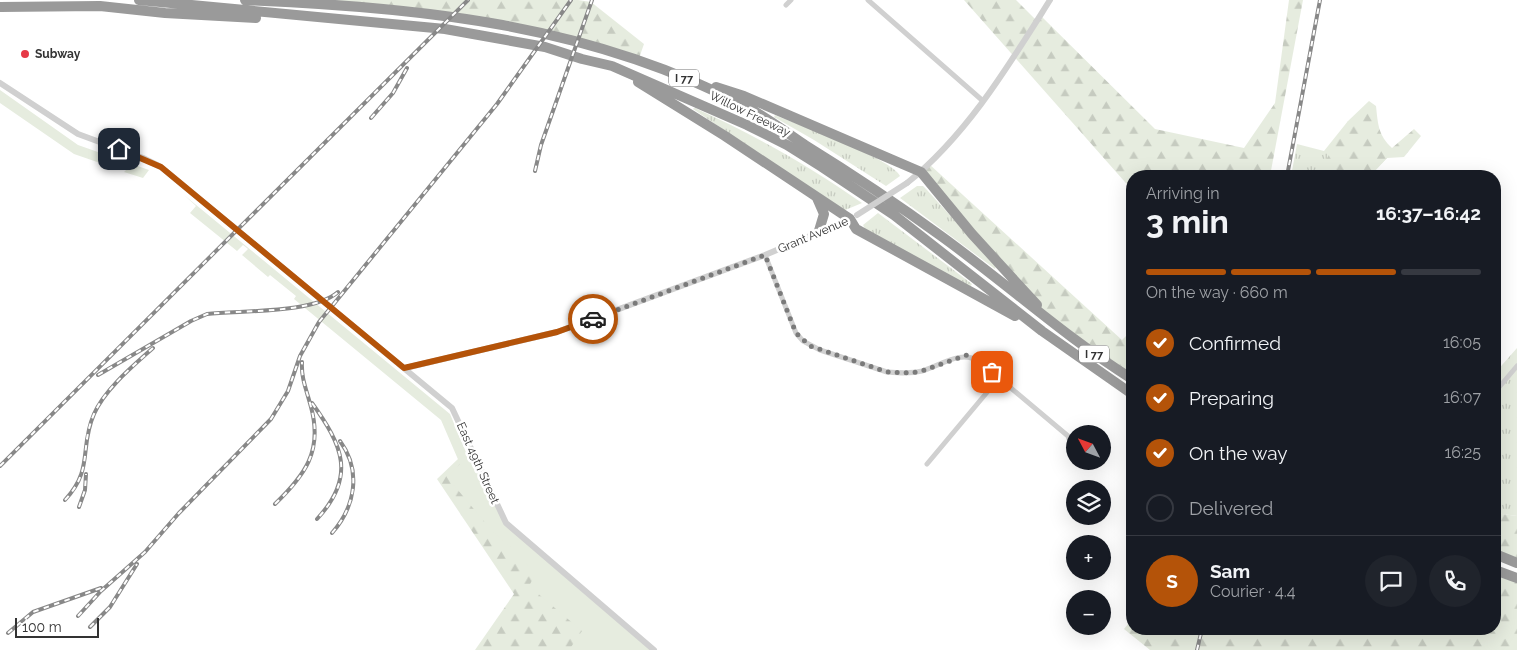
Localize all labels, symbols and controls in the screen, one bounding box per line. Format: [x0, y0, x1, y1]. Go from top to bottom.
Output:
place label: Subway [35, 47, 81, 61]
marker: Subway [19, 48, 31, 60]
road number: I 77 [669, 70, 699, 86]
street label: Willow Freeway [707, 88, 793, 140]
pin [98, 128, 140, 170]
icon: home [105, 135, 133, 163]
text: Arriving in [1146, 184, 1220, 203]
text: 16:37–16:42 [1376, 202, 1481, 224]
text: 3 min [1146, 203, 1229, 240]
street label: Grant Avenue [776, 214, 850, 256]
text: On the way · 660 m [1146, 283, 1288, 302]
courier [568, 294, 618, 344]
icon: car [579, 305, 607, 333]
icon: check [1146, 329, 1174, 357]
text: Confirmed [1189, 332, 1281, 354]
text: 16:05 [1443, 333, 1481, 352]
road number: I 77 [1079, 346, 1109, 362]
pin [971, 351, 1013, 393]
icon: bag [978, 358, 1006, 386]
icon: check [1146, 384, 1174, 412]
text: Preparing [1189, 387, 1274, 409]
text: 16:07 [1443, 388, 1481, 407]
street label: East 49th Street [454, 420, 502, 506]
north arrow [1066, 425, 1111, 470]
map controls [1066, 425, 1111, 635]
icon: check [1146, 439, 1174, 467]
text: On the way [1189, 442, 1288, 464]
text: 16:25 [1444, 443, 1481, 462]
button: layers [1066, 480, 1111, 525]
text: Delivered [1189, 497, 1273, 519]
button: + [1066, 535, 1111, 580]
button: chat [1365, 555, 1417, 607]
button: phone [1429, 555, 1481, 607]
text: Sam [1210, 560, 1250, 582]
text: S [1166, 570, 1178, 592]
text: Courier · 4.4 [1210, 582, 1295, 601]
button: − [1066, 590, 1111, 635]
scale bar [15, 615, 99, 638]
text: 100 m [22, 619, 62, 635]

